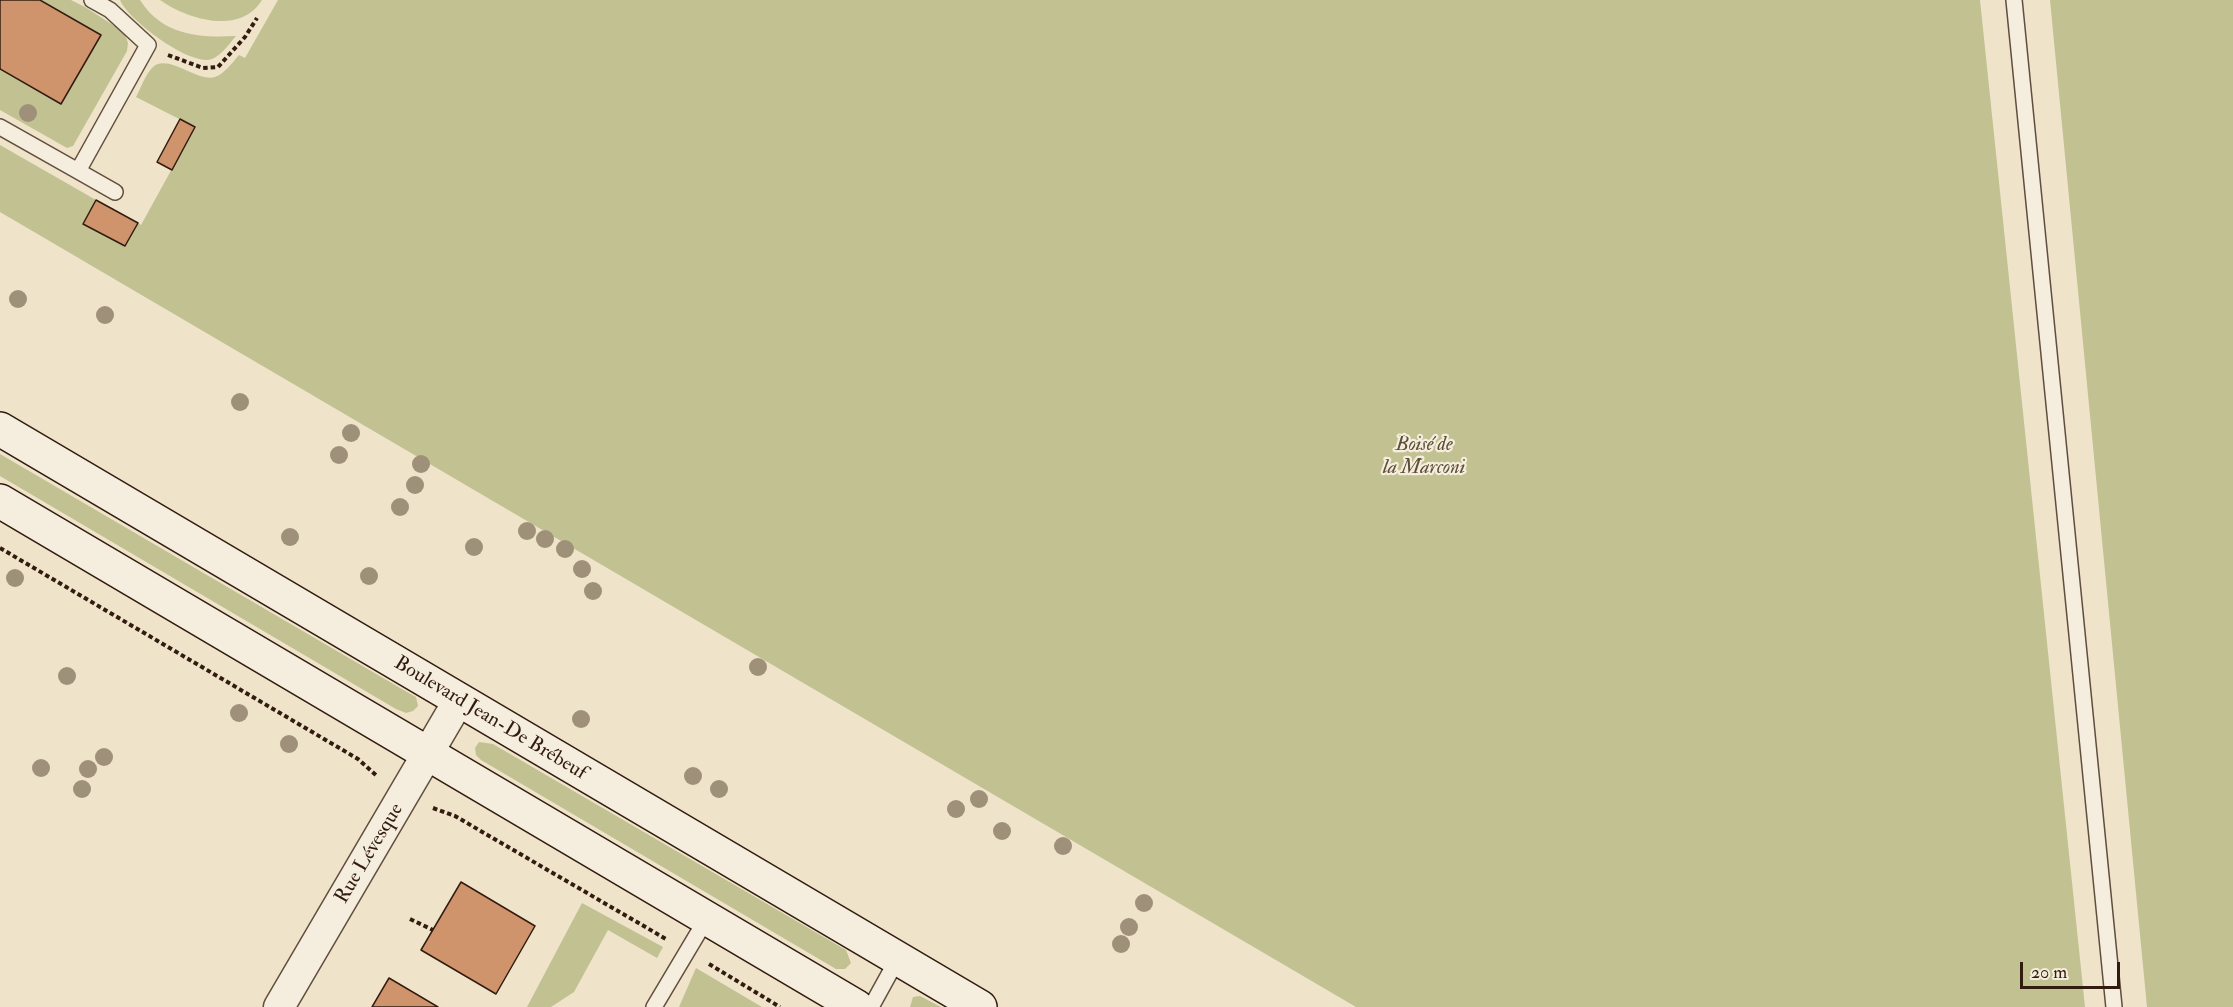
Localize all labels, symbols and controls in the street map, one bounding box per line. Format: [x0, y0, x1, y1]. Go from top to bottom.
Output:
park label: Boisé de la Marconi [1383, 434, 1465, 481]
street label: Boulevard Jean-De Brébeuf [389, 652, 591, 786]
street label: Rue Lévesque [331, 800, 409, 908]
scale bar [2023, 950, 2124, 988]
text: 20 m [2031, 961, 2067, 984]

